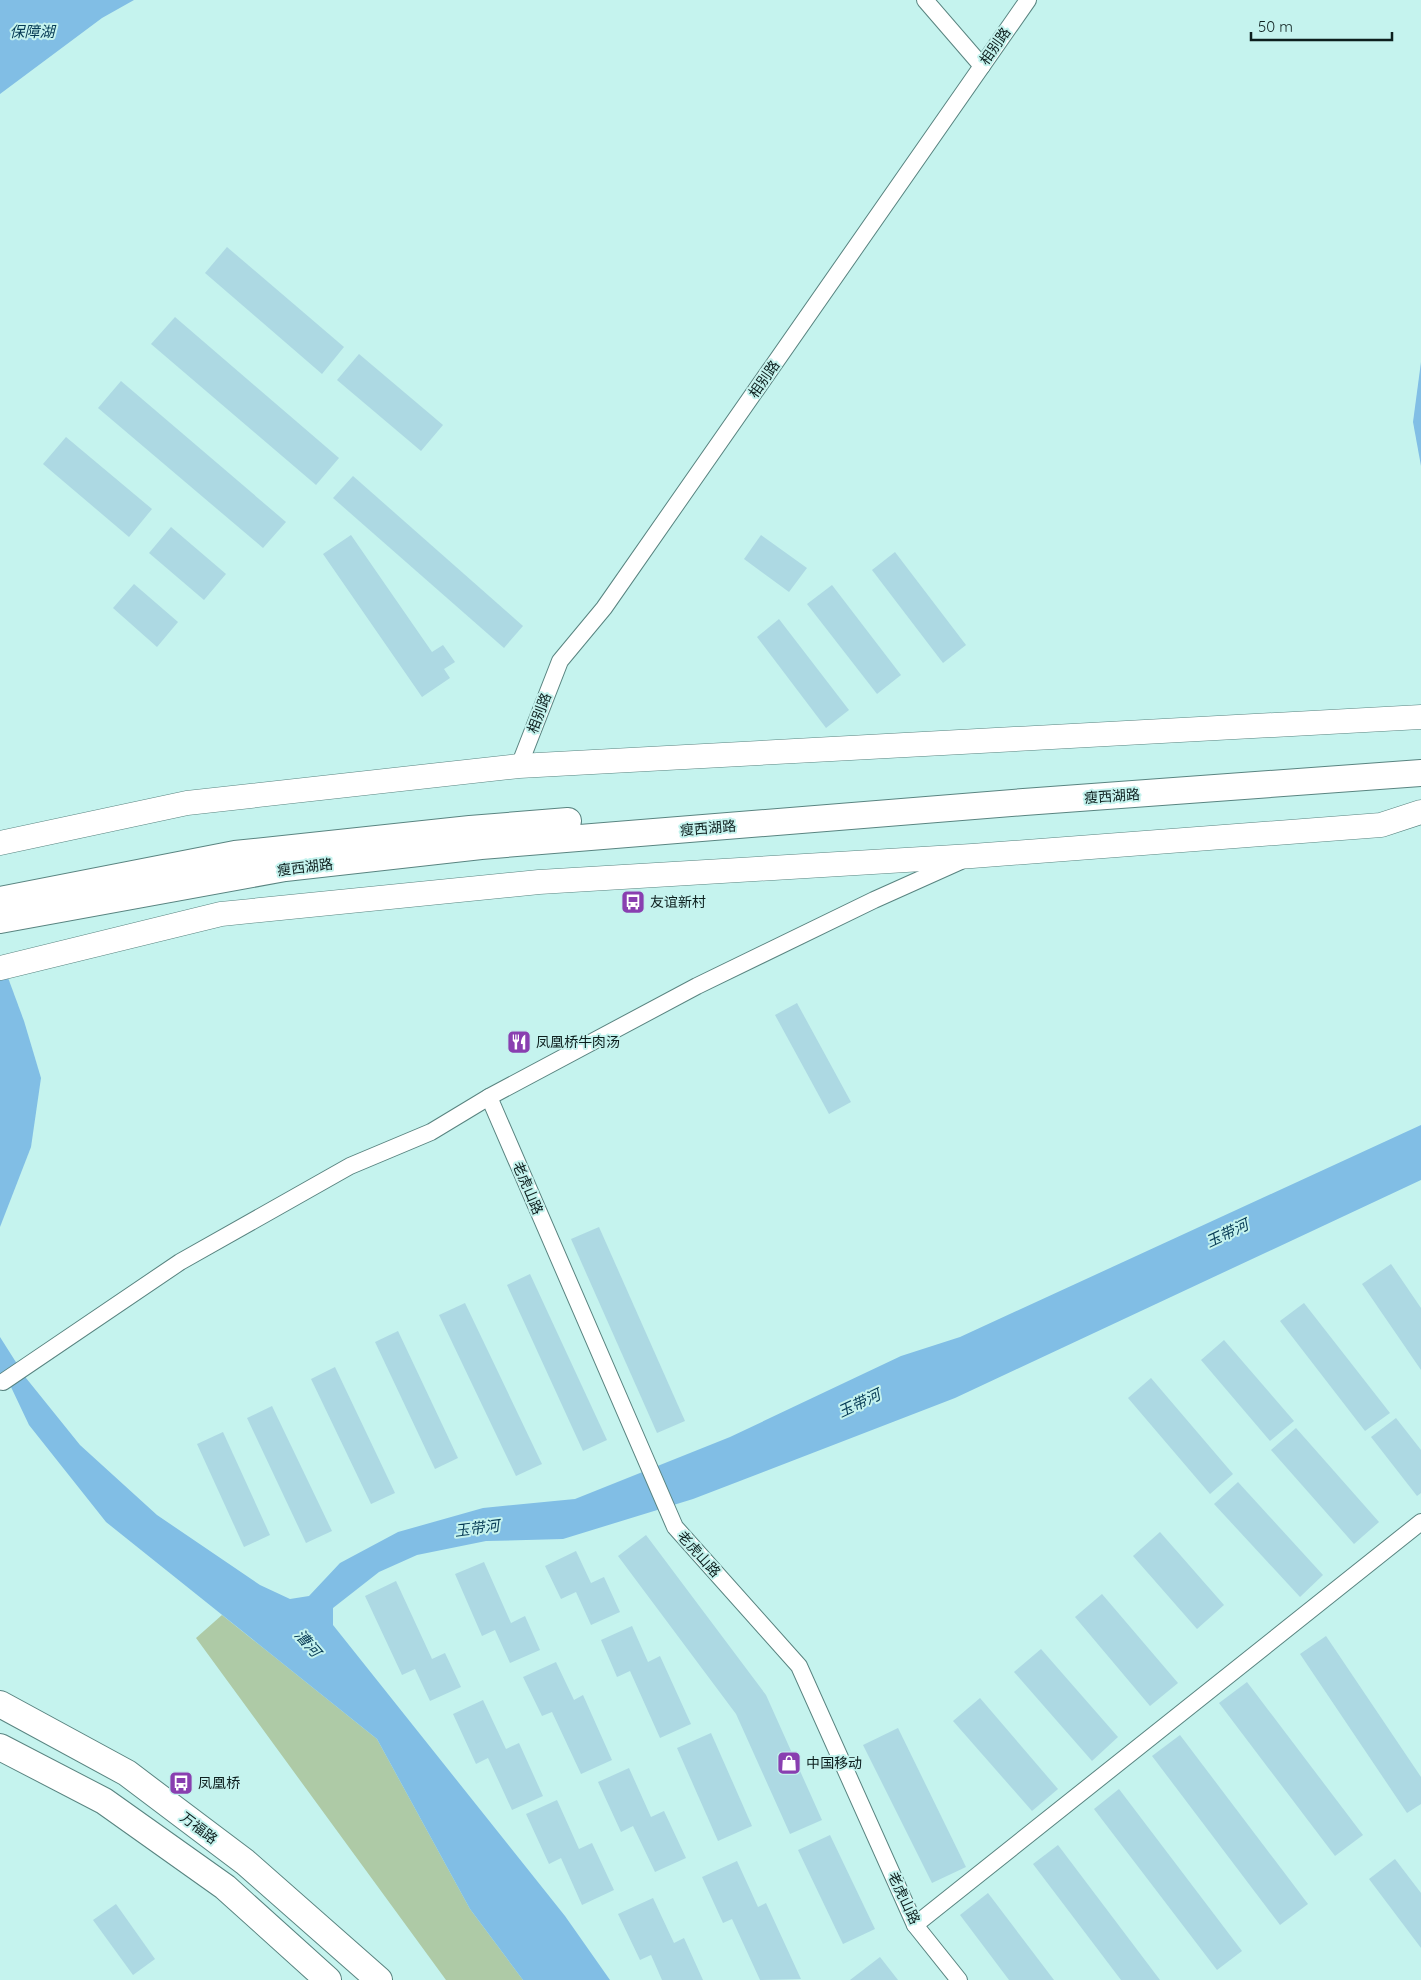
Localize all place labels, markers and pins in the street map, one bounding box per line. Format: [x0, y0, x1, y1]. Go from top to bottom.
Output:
bus stop icon: 友谊新村 [620, 889, 646, 915]
place label: 友谊新村 [650, 893, 706, 911]
restaurant icon: 凤凰桥牛肉汤 [506, 1029, 532, 1055]
place label: 凤凰桥牛肉汤 [536, 1033, 620, 1051]
shop icon: 中国移动 [776, 1750, 802, 1776]
place label: 中国移动 [806, 1754, 862, 1772]
bus stop icon: 凤凰桥 [168, 1770, 194, 1796]
place label: 凤凰桥 [198, 1774, 240, 1792]

